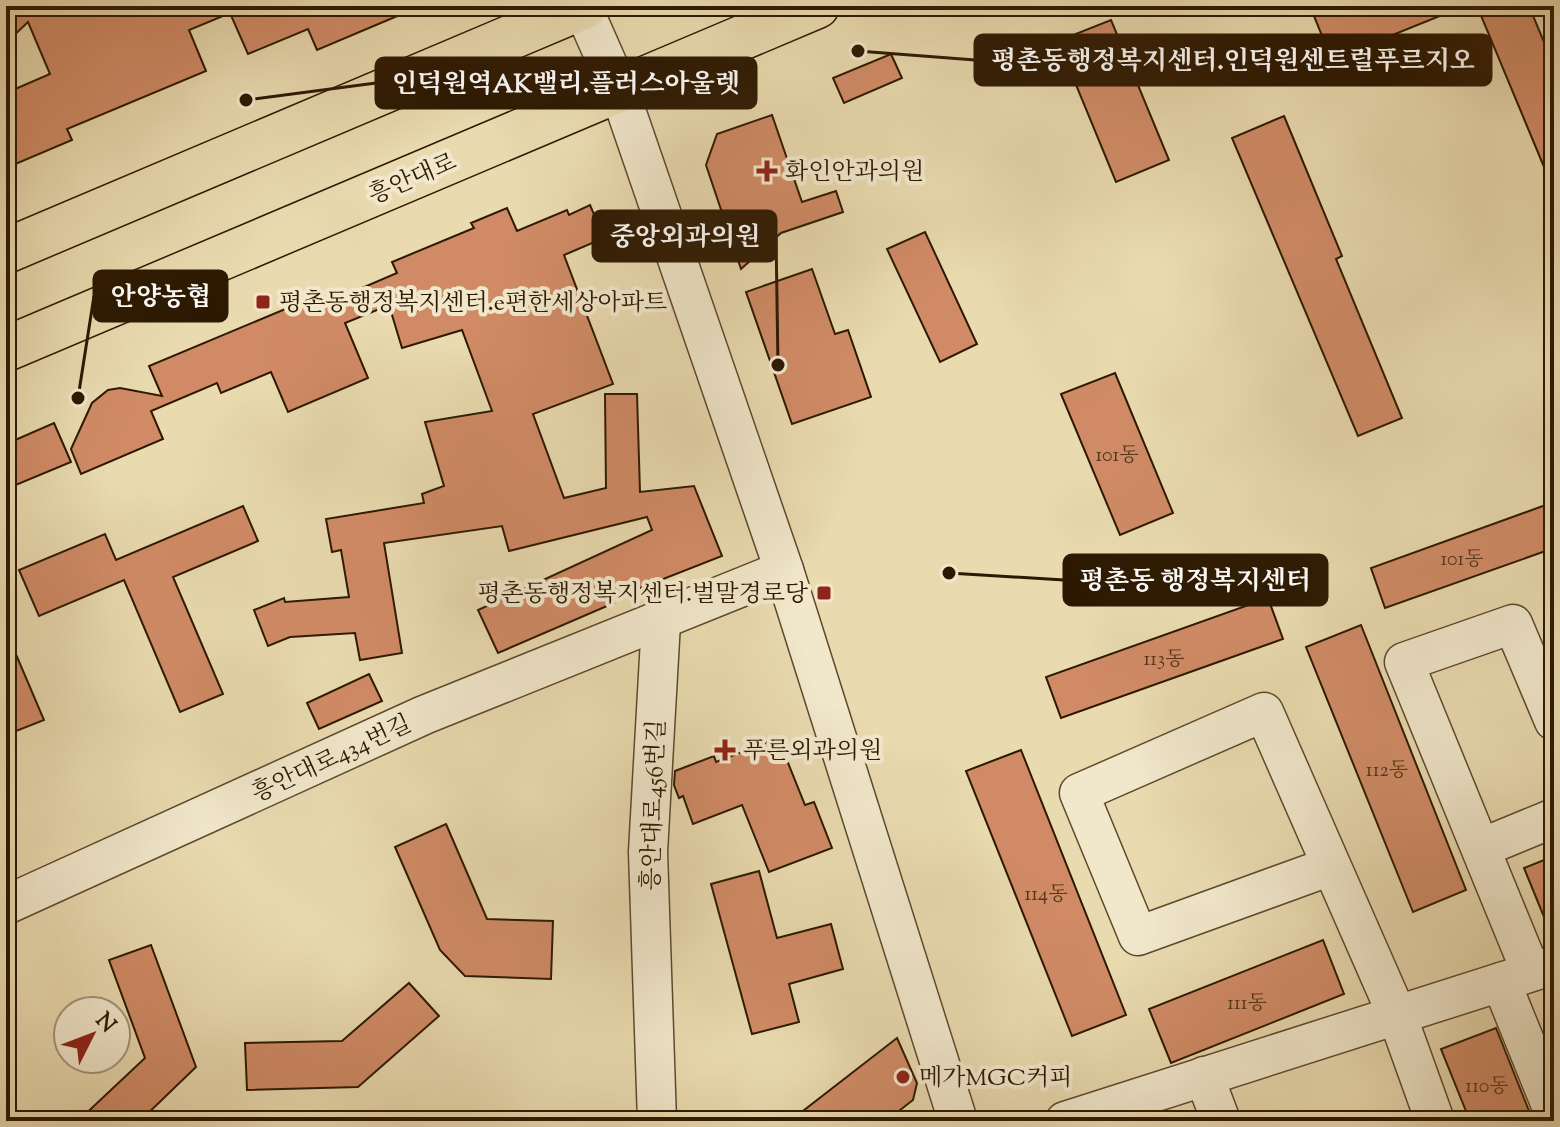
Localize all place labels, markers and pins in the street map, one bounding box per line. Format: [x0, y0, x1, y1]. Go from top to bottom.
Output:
callout: 평촌동행정복지센터.인덕원센트럴푸르지오 [975, 35, 1491, 85]
callout: 인덕원역AK밸리.플러스아울렛 [376, 58, 756, 108]
place label: 화인안과의원 [785, 156, 924, 190]
marker: 화인안과의원 [756, 160, 778, 182]
callout: 중앙외과의원 [593, 211, 776, 261]
callout: 안양농협 [94, 271, 227, 321]
place label: 평촌동행정복지센터.e편한세상아파트 [279, 287, 667, 321]
marker: 평촌동행정복지센터.e편한세상아파트 [254, 293, 272, 311]
callout: 평촌동 행정복지센터 [1064, 555, 1327, 605]
place label: 평촌동행정복지센터.벌말경로당 [477, 578, 809, 612]
marker: 평촌동행정복지센터.벌말경로당 [815, 584, 833, 602]
place label: 푸른외과의원 [743, 735, 882, 769]
marker: 푸른외과의원 [714, 739, 736, 761]
place label: 메가MGC커피 [919, 1062, 1072, 1096]
marker: 메가MGC커피 [894, 1068, 912, 1086]

